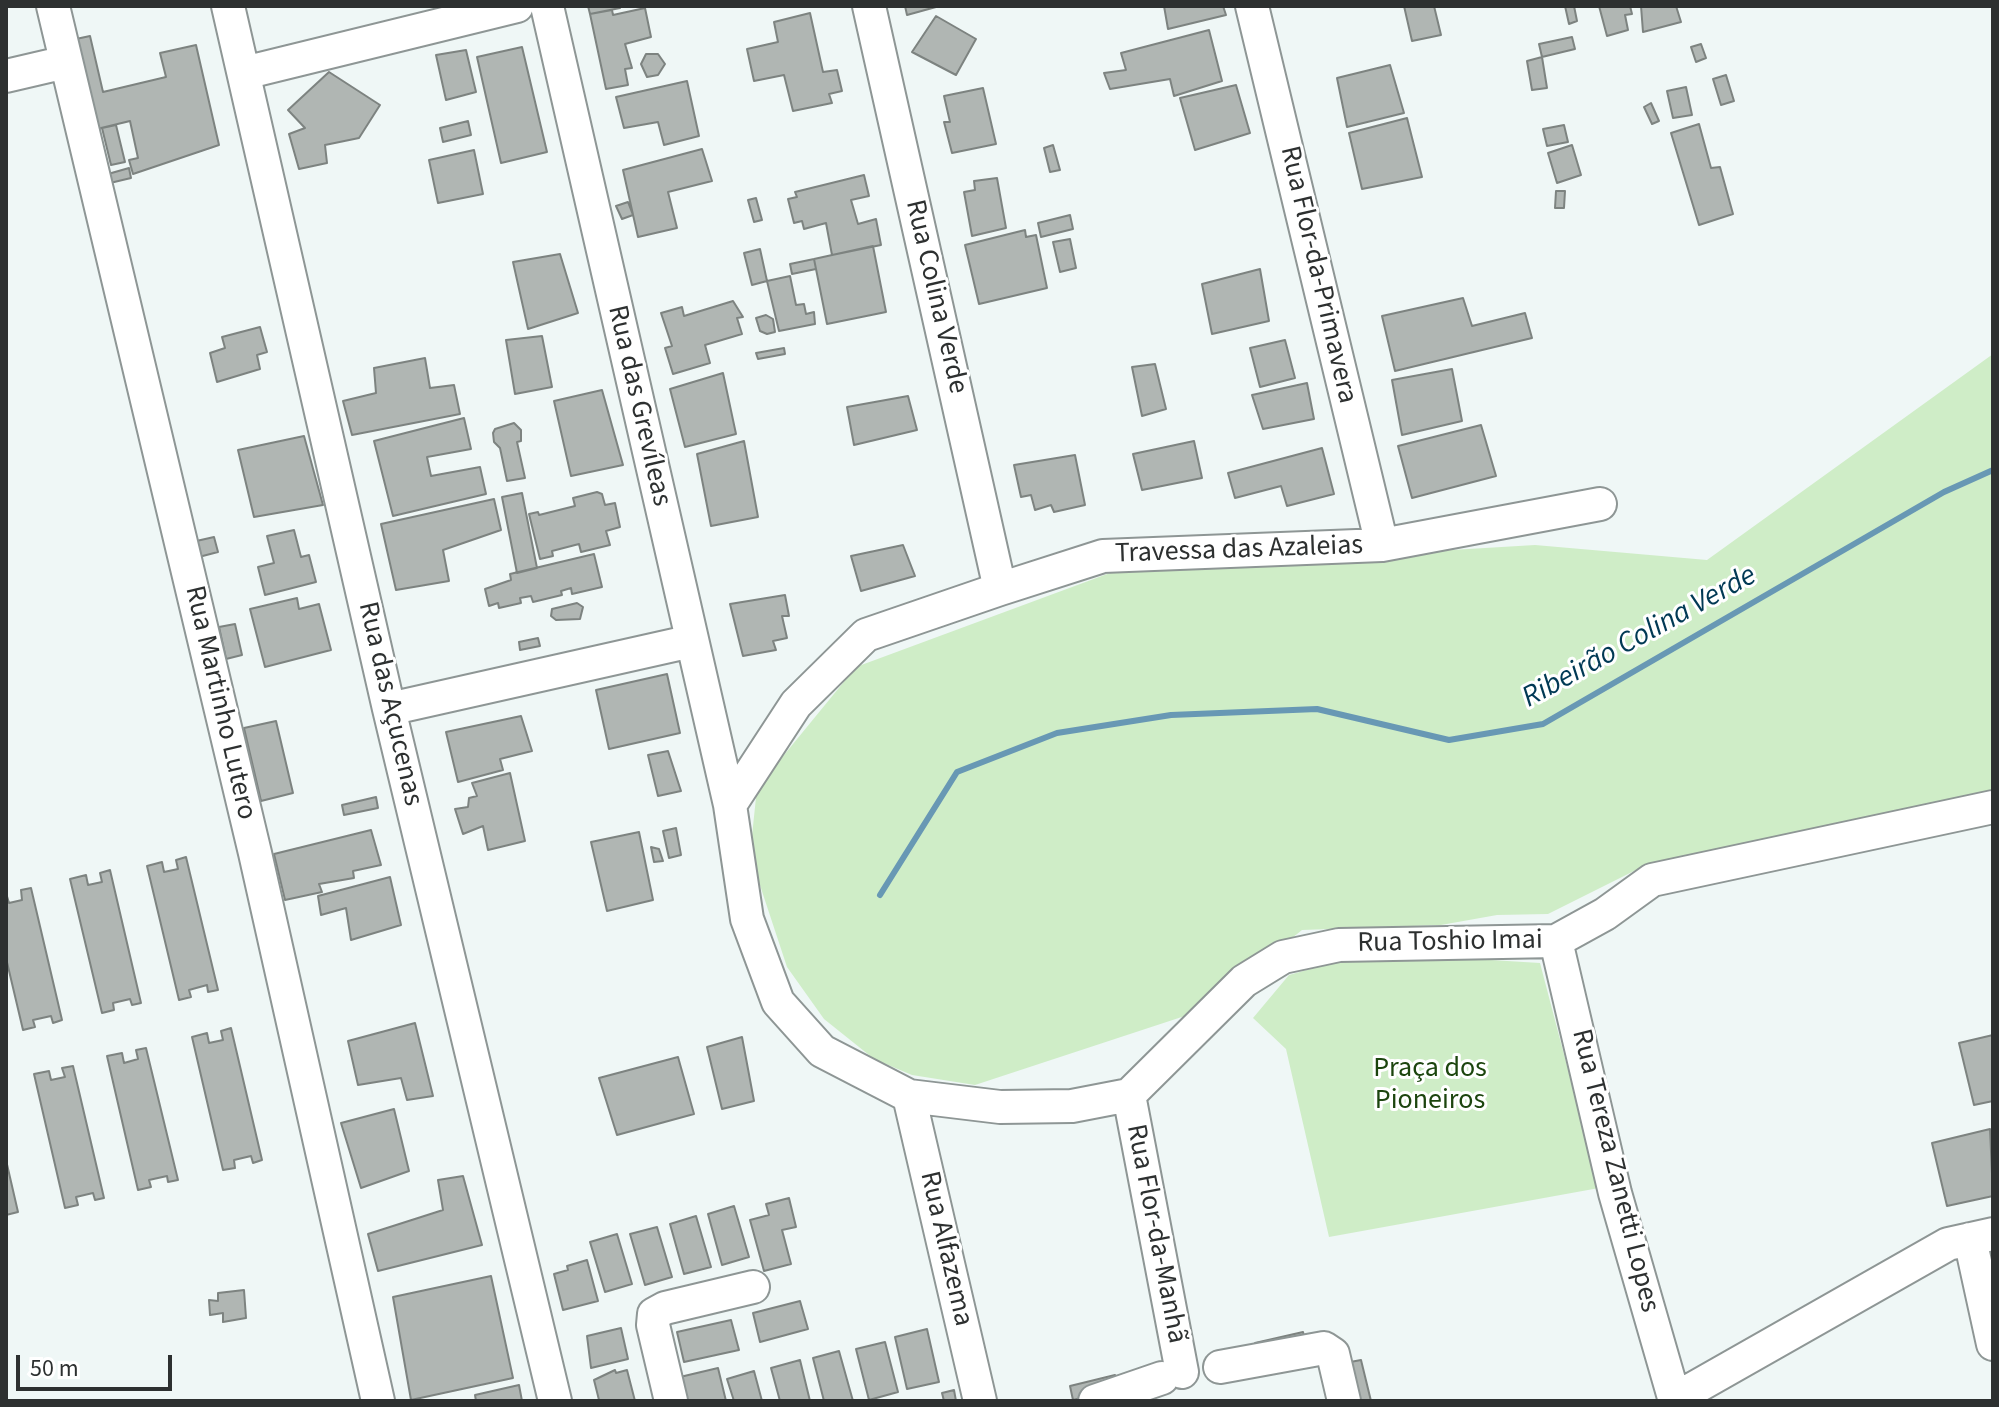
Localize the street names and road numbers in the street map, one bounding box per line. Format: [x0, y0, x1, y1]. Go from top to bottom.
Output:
street label: Rua Flor-da-Primavera [1271, 143, 1363, 407]
street label: Rua Colina Verde [896, 197, 974, 397]
street label: Rua das Grevíleas [599, 302, 677, 510]
street label: Travessa das Azaleias [1114, 530, 1364, 572]
street label: Rua Martinho Lutero [176, 583, 262, 823]
street label: Rua das Açucenas [349, 599, 429, 809]
street label: Rua Toshio Imai [1357, 925, 1543, 961]
street label: Rua Tereza Zanetti Lopes [1563, 1026, 1665, 1316]
street label: Rua Flor-da-Manhã [1117, 1122, 1193, 1346]
street label: Rua Alfazema [911, 1168, 979, 1330]

